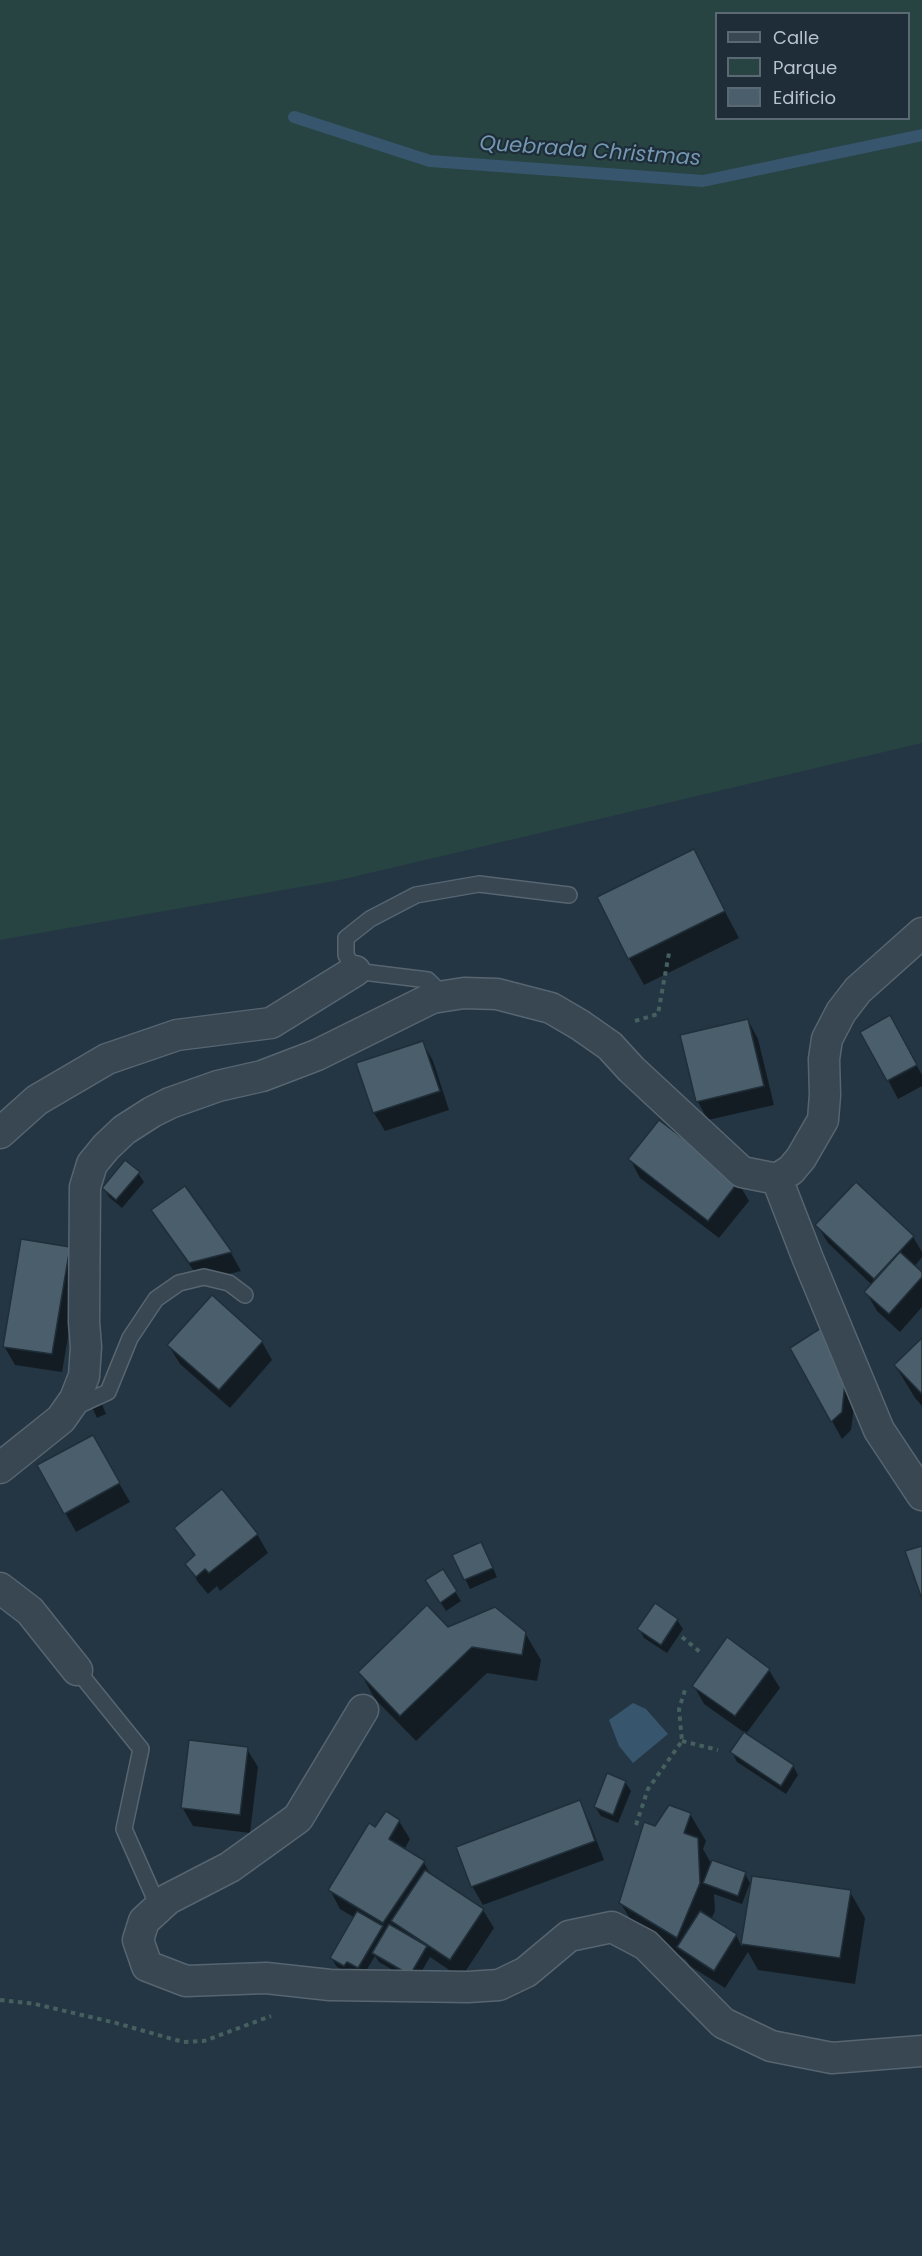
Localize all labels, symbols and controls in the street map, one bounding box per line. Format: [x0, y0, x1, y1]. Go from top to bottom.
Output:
legend [715, 12, 910, 120]
text: Calle [773, 25, 819, 50]
text: Parque [773, 55, 837, 80]
text: Edificio [773, 85, 836, 110]
water label: Quebrada Christmas [478, 132, 702, 172]

